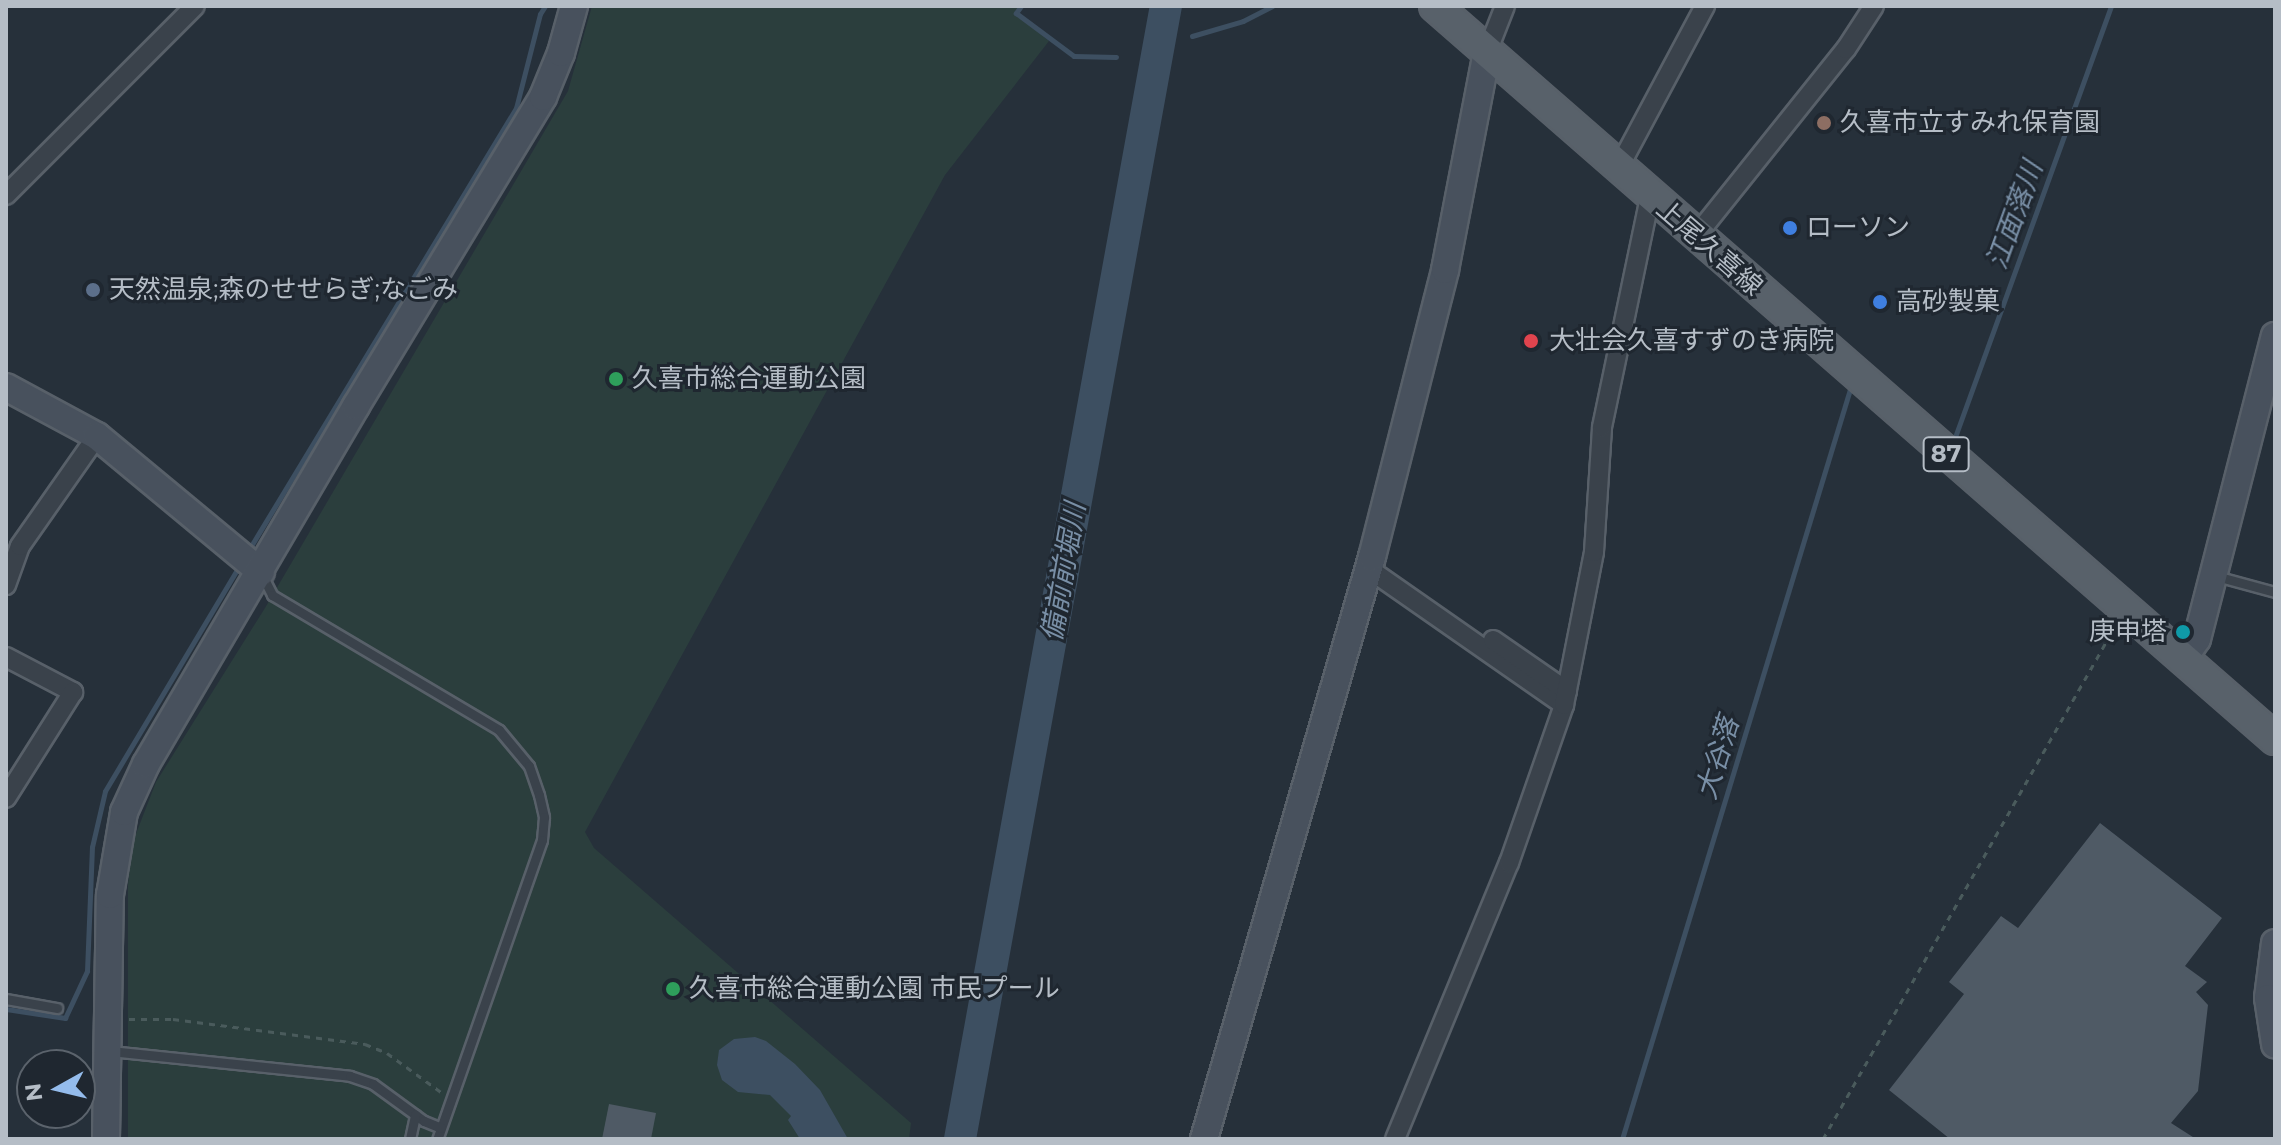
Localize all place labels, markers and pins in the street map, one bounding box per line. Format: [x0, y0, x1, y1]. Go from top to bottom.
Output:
place label: 久喜市立すみれ保育園 [1840, 107, 2100, 139]
marker: 久喜市立すみれ保育園 [1815, 114, 1833, 132]
place label: ローソン [1806, 212, 1910, 244]
marker: ローソン [1781, 219, 1799, 237]
place label: 天然温泉;森のせせらぎ;なごみ [109, 274, 458, 306]
marker: 天然温泉;森のせせらぎ;なごみ [84, 281, 102, 299]
place label: 高砂製菓 [1896, 286, 2000, 318]
marker: 高砂製菓 [1871, 293, 1889, 311]
place label: 大壮会久喜すずのき病院 [1549, 325, 1835, 357]
marker: 大壮会久喜すずのき病院 [1520, 330, 1542, 352]
place label: 久喜市総合運動公園 [632, 363, 866, 395]
marker: 久喜市総合運動公園 [607, 370, 625, 388]
place label: 庚申塔 [2089, 616, 2167, 648]
marker: 庚申塔 [2174, 623, 2192, 641]
place label: 久喜市総合運動公園 市民プール [689, 973, 1060, 1005]
marker: 久喜市総合運動公園 市民プール [664, 980, 682, 998]

